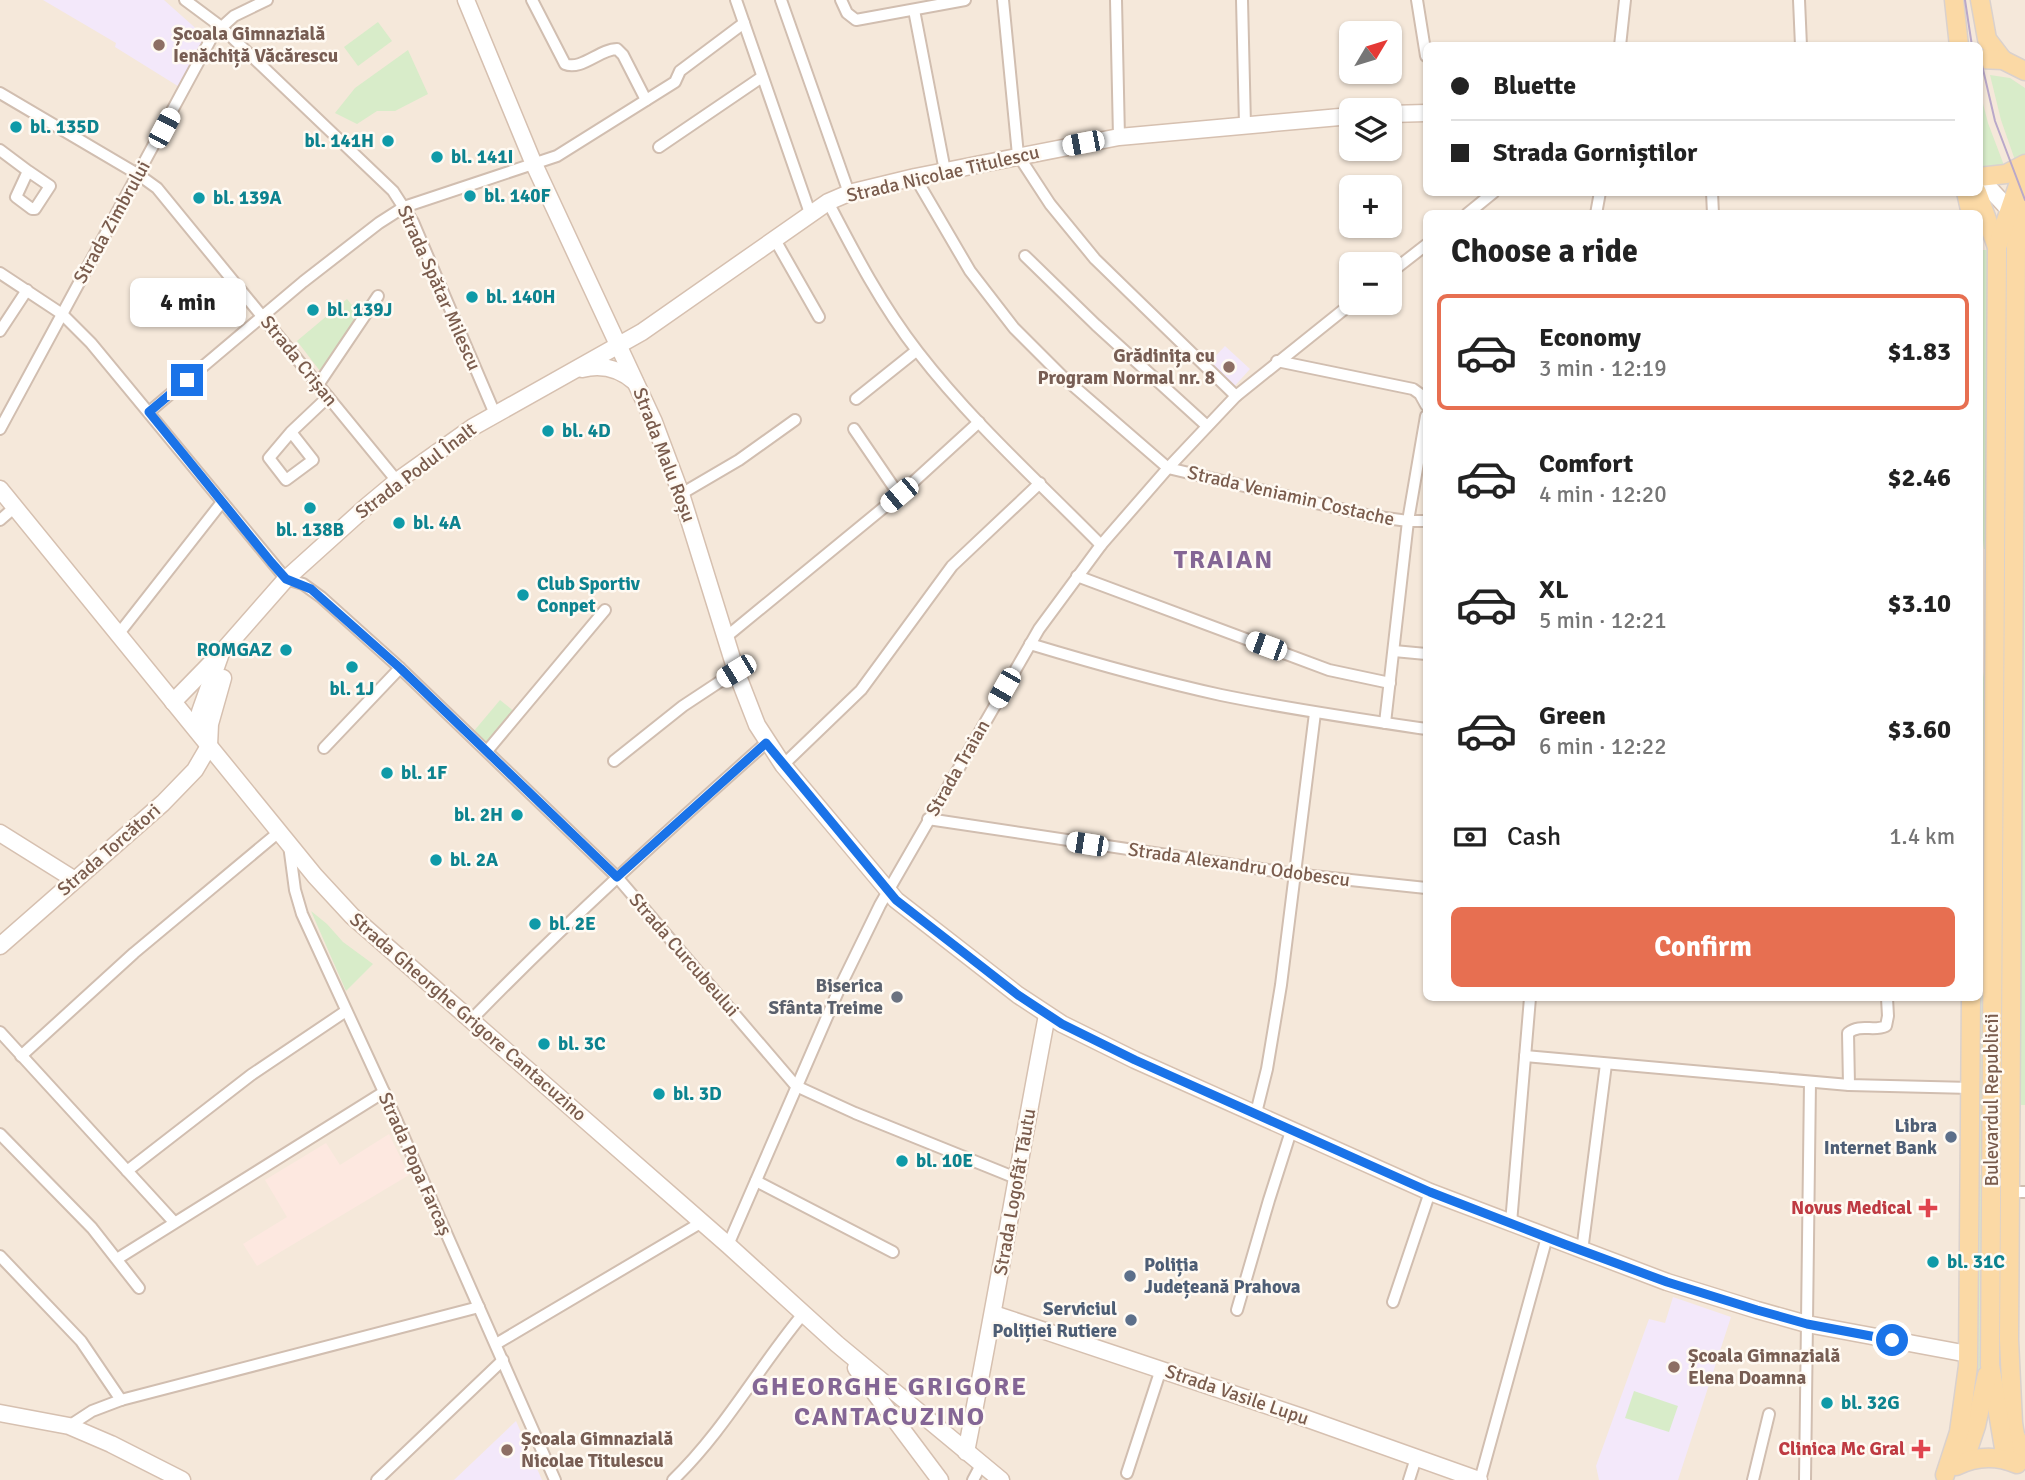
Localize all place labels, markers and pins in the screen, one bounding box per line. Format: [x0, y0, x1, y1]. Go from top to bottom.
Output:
place label: Școala Gimnazială Ienăchiță Văcărescu [173, 22, 338, 68]
marker: Școala Gimnazială Ienăchiță Văcărescu [151, 37, 167, 53]
place label: bl. 135D [30, 115, 99, 139]
marker: bl. 135D [8, 119, 24, 135]
place label: bl. 141H [304, 129, 374, 153]
marker: bl. 141H [380, 133, 396, 149]
place label: bl. 141I [451, 145, 514, 169]
marker: bl. 141I [429, 149, 445, 165]
place label: bl. 140F [484, 184, 551, 208]
place label: bl. 139A [213, 186, 282, 210]
marker: bl. 140F [462, 188, 478, 204]
marker: bl. 139A [191, 190, 207, 206]
place label: bl. 140H [486, 285, 556, 309]
marker: bl. 140H [464, 289, 480, 305]
place label: bl. 139J [327, 298, 392, 322]
marker: bl. 139J [305, 302, 321, 318]
place label: Grădinița cu Program Normal nr. 8 [1038, 344, 1215, 390]
marker: Grădinița cu Program Normal nr. 8 [1221, 359, 1237, 375]
place label: bl. 4D [562, 419, 611, 443]
marker: bl. 4D [540, 423, 556, 439]
marker: bl. 138B [302, 500, 318, 516]
place label: bl. 4A [413, 511, 461, 535]
marker: bl. 4A [391, 515, 407, 531]
place label: bl. 138B [276, 518, 344, 542]
place label: Club Sportiv Conpet [537, 572, 641, 618]
marker: Club Sportiv Conpet [515, 587, 531, 603]
place label: ROMGAZ [197, 638, 272, 662]
marker: ROMGAZ [278, 642, 294, 658]
marker: bl. 1J [344, 659, 360, 675]
place label: bl. 1J [330, 677, 374, 701]
place label: bl. 1F [401, 761, 447, 785]
marker: bl. 1F [379, 765, 395, 781]
place label: bl. 2H [454, 803, 503, 827]
marker: bl. 2H [509, 807, 525, 823]
place label: bl. 2A [450, 848, 498, 872]
marker: bl. 2A [428, 852, 444, 868]
place label: bl. 2E [549, 912, 596, 936]
marker: bl. 2E [527, 916, 543, 932]
place label: Biserica Sfânta Treime [768, 974, 883, 1020]
marker: Biserica Sfânta Treime [889, 989, 905, 1005]
place label: bl. 3C [558, 1032, 606, 1056]
marker: bl. 3C [536, 1036, 552, 1052]
place label: bl. 3D [673, 1082, 722, 1106]
marker: bl. 3D [651, 1086, 667, 1102]
place label: Libra Internet Bank [1824, 1114, 1937, 1160]
marker: Libra Internet Bank [1943, 1129, 1959, 1145]
place label: bl. 10E [916, 1149, 973, 1173]
marker: bl. 10E [894, 1153, 910, 1169]
place label: Novus Medical [1791, 1196, 1912, 1220]
marker: Novus Medical [1918, 1198, 1938, 1218]
place label: bl. 31C [1947, 1250, 2005, 1274]
place label: Poliția Județeană Prahova [1144, 1253, 1301, 1299]
marker: bl. 31C [1925, 1254, 1941, 1270]
marker: Poliția Județeană Prahova [1122, 1268, 1138, 1284]
place label: Serviciul Poliției Rutiere [992, 1297, 1117, 1343]
marker: Serviciul Poliției Rutiere [1123, 1312, 1139, 1328]
place label: Școala Gimnazială Elena Doamna [1688, 1344, 1841, 1390]
marker: Școala Gimnazială Elena Doamna [1666, 1359, 1682, 1375]
place label: bl. 32G [1841, 1391, 1900, 1415]
marker: bl. 32G [1819, 1395, 1835, 1411]
place label: Școala Gimnazială Nicolae Titulescu [521, 1427, 674, 1473]
place label: Clinica Mc Gral [1779, 1437, 1905, 1461]
marker: Clinica Mc Gral [1911, 1439, 1931, 1459]
marker: Școala Gimnazială Nicolae Titulescu [499, 1442, 515, 1458]

